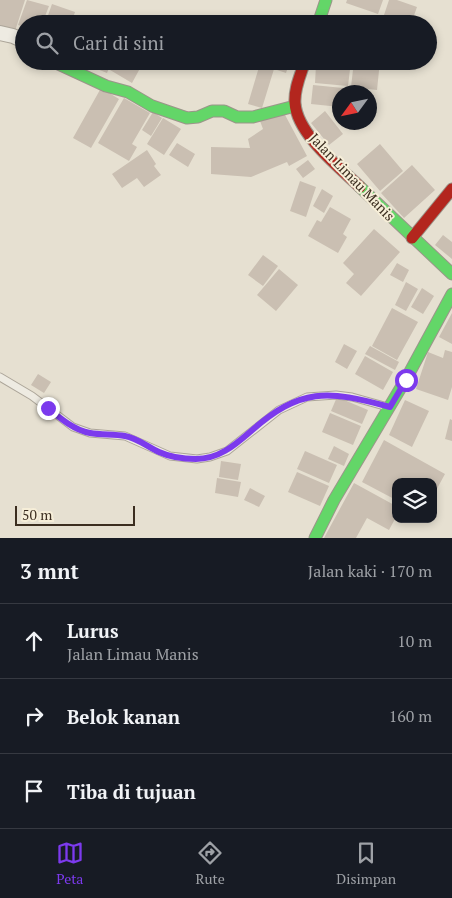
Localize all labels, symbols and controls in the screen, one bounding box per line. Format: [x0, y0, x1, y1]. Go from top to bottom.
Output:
search box [15, 15, 437, 70]
icon: search [33, 29, 61, 57]
text: Cari di sini [73, 30, 164, 55]
north arrow [332, 85, 377, 130]
street label: Jalan Limau Manis [306, 129, 399, 225]
route start [395, 369, 418, 392]
route end [37, 397, 60, 420]
map controls [392, 478, 437, 523]
button: layers [392, 478, 437, 523]
scale bar [15, 503, 135, 526]
text: 50 m [22, 505, 52, 524]
text: 3 mnt [20, 557, 79, 585]
text: Jalan kaki · 170 m [308, 560, 432, 582]
text: Lurus [67, 618, 119, 643]
icon: ahead [20, 627, 48, 655]
text: 10 m [397, 630, 432, 652]
text: Jalan Limau Manis [67, 643, 199, 665]
icon: right [20, 702, 48, 730]
text: Belok kanan [67, 704, 180, 729]
text: 160 m [389, 705, 432, 727]
icon: arrive [20, 777, 48, 805]
text: Tiba di tujuan [67, 779, 196, 804]
tab: Peta [56, 839, 84, 888]
tab: Rute [195, 839, 225, 888]
tab: Disimpan [336, 839, 396, 888]

